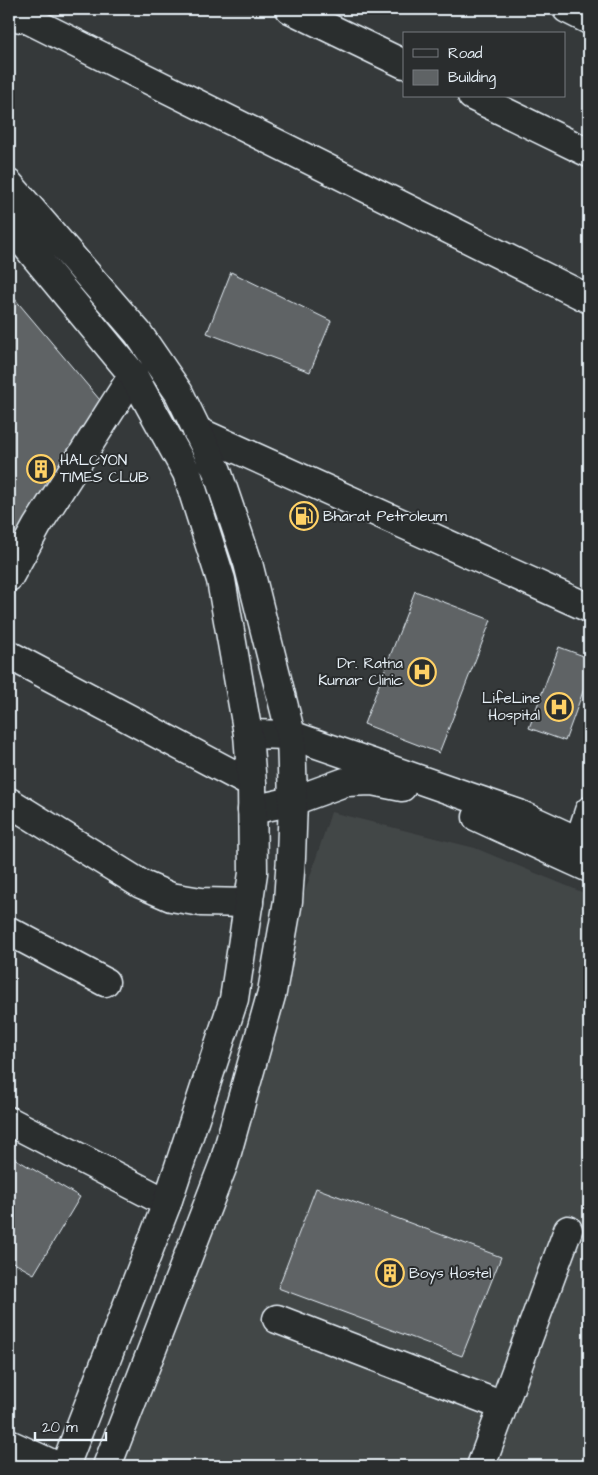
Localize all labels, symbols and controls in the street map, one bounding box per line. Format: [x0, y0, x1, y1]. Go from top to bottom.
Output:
legend [403, 32, 566, 98]
text: Road [448, 43, 483, 64]
text: Building [448, 67, 496, 89]
place label: HALCYON TIMES CLUB [60, 450, 149, 488]
building icon: HALCYON TIMES CLUB [26, 454, 56, 484]
fuel station icon: Bharat Petroleum [289, 501, 319, 531]
place label: Bharat Petroleum [323, 506, 447, 527]
place label: Dr. Ratna Kumar Clinic [318, 653, 403, 691]
hospital icon: Dr. Ratna Kumar Clinic [407, 657, 437, 687]
place label: LifeLine Hospital [482, 688, 540, 726]
hospital icon: LifeLine Hospital [544, 692, 574, 722]
building icon: Boys Hostel [375, 1258, 405, 1288]
place label: Boys Hostel [409, 1263, 491, 1285]
scale bar [35, 1410, 106, 1442]
text: 20 m [42, 1417, 78, 1438]

